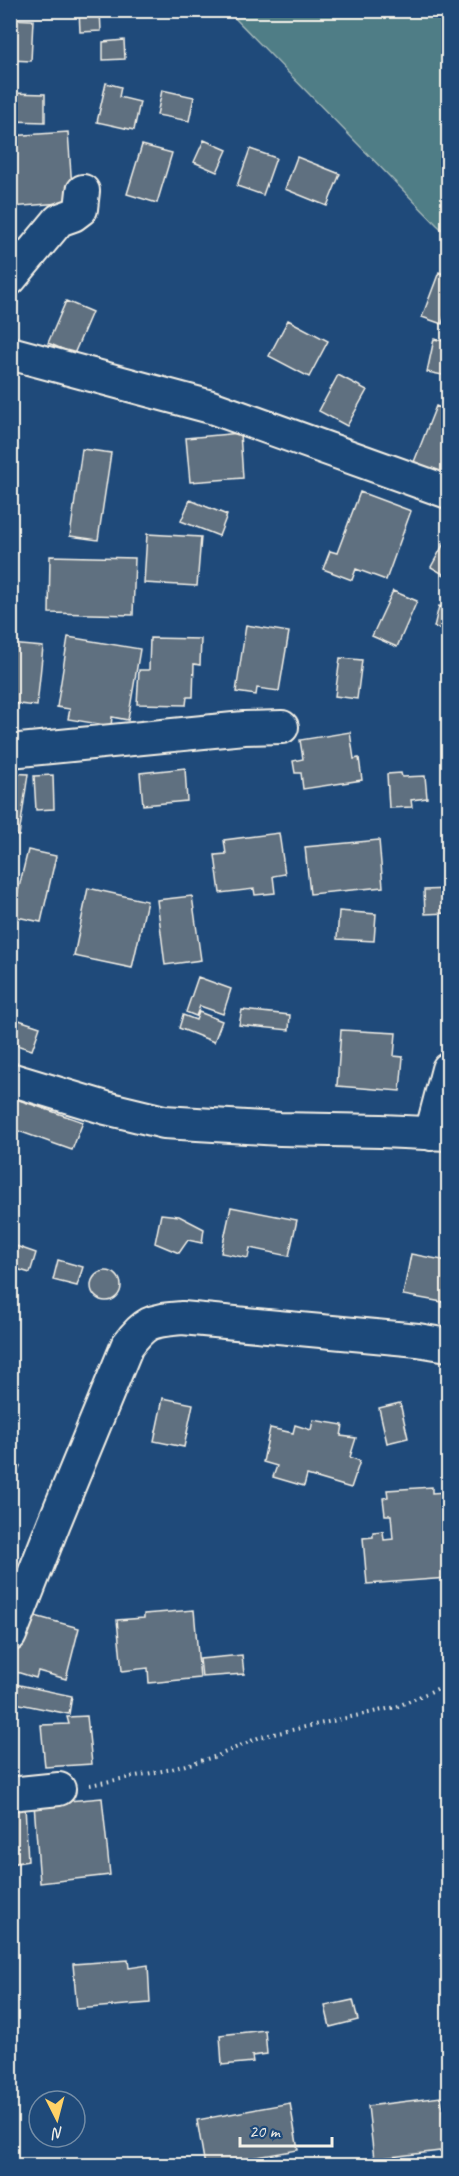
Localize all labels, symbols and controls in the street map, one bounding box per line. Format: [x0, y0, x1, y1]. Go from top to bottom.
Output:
north arrow [27, 2089, 87, 2149]
scale bar [240, 2110, 332, 2148]
text: 20 m [249, 2120, 282, 2142]
text: N [49, 2122, 64, 2144]

